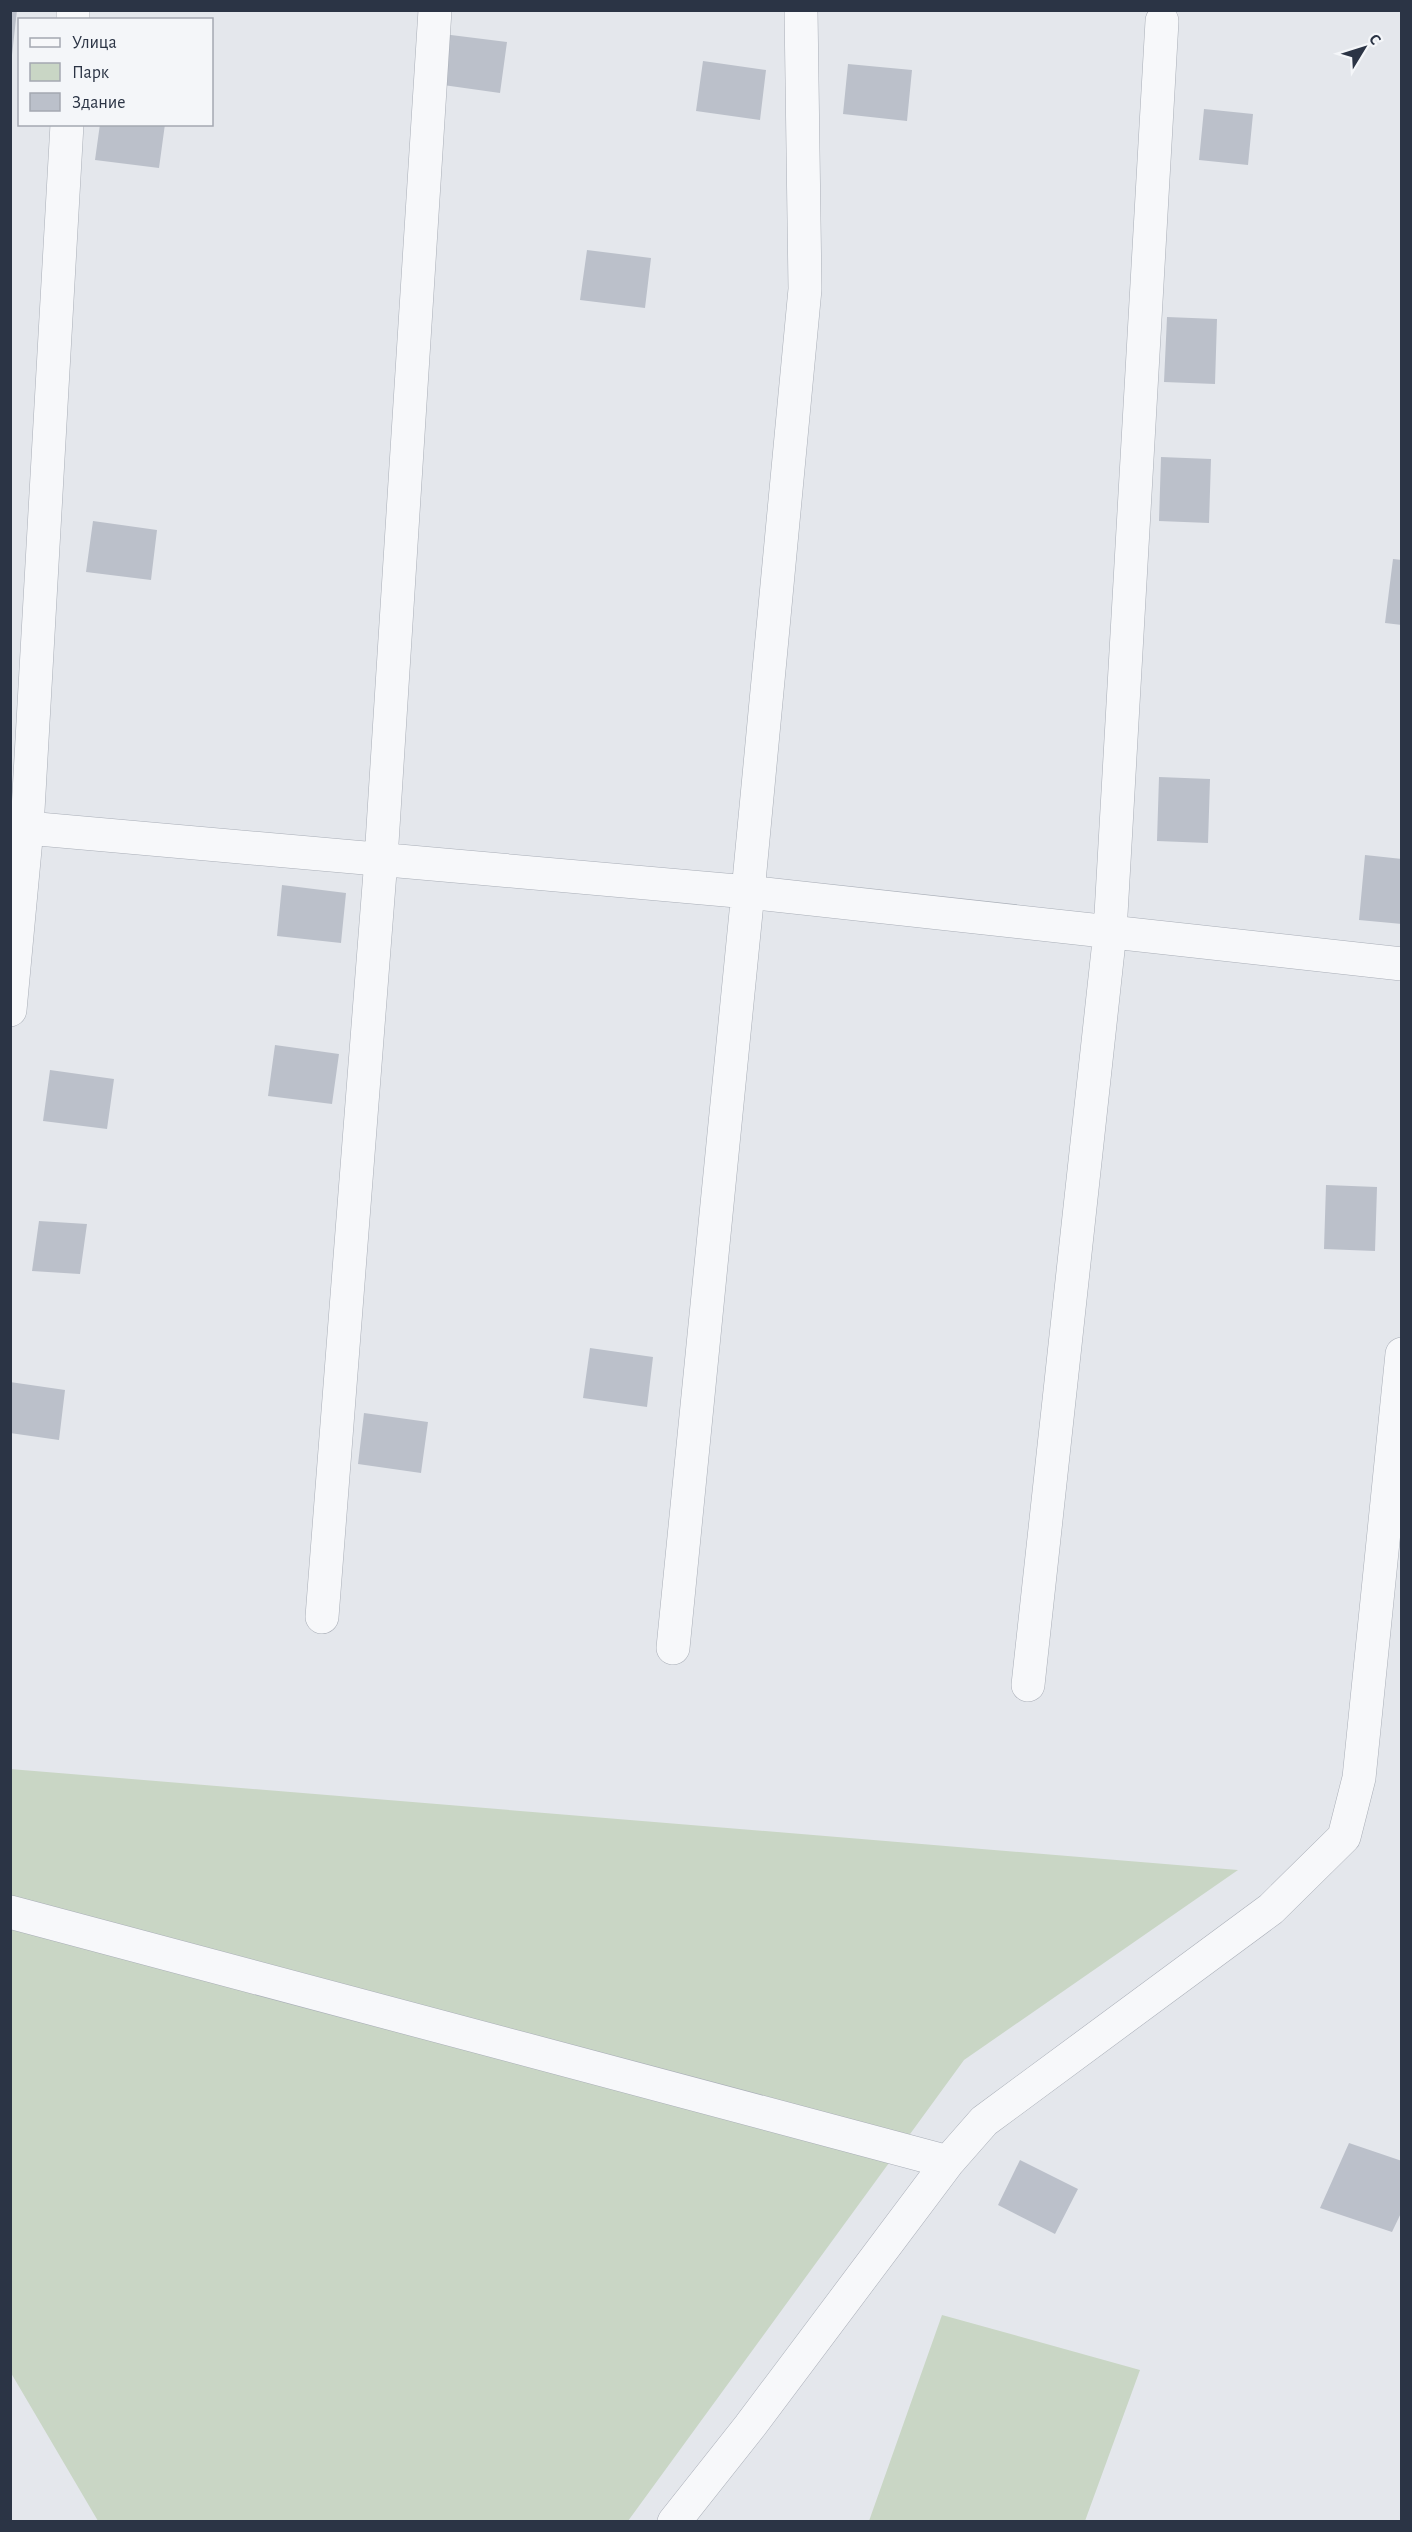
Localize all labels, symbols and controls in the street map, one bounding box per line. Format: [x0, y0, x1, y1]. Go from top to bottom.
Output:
legend [18, 18, 213, 126]
north arrow [1334, 18, 1394, 78]
text: С [1366, 31, 1384, 48]
text: Улица [72, 34, 117, 52]
text: Парк [72, 64, 110, 82]
text: Здание [72, 94, 126, 112]

